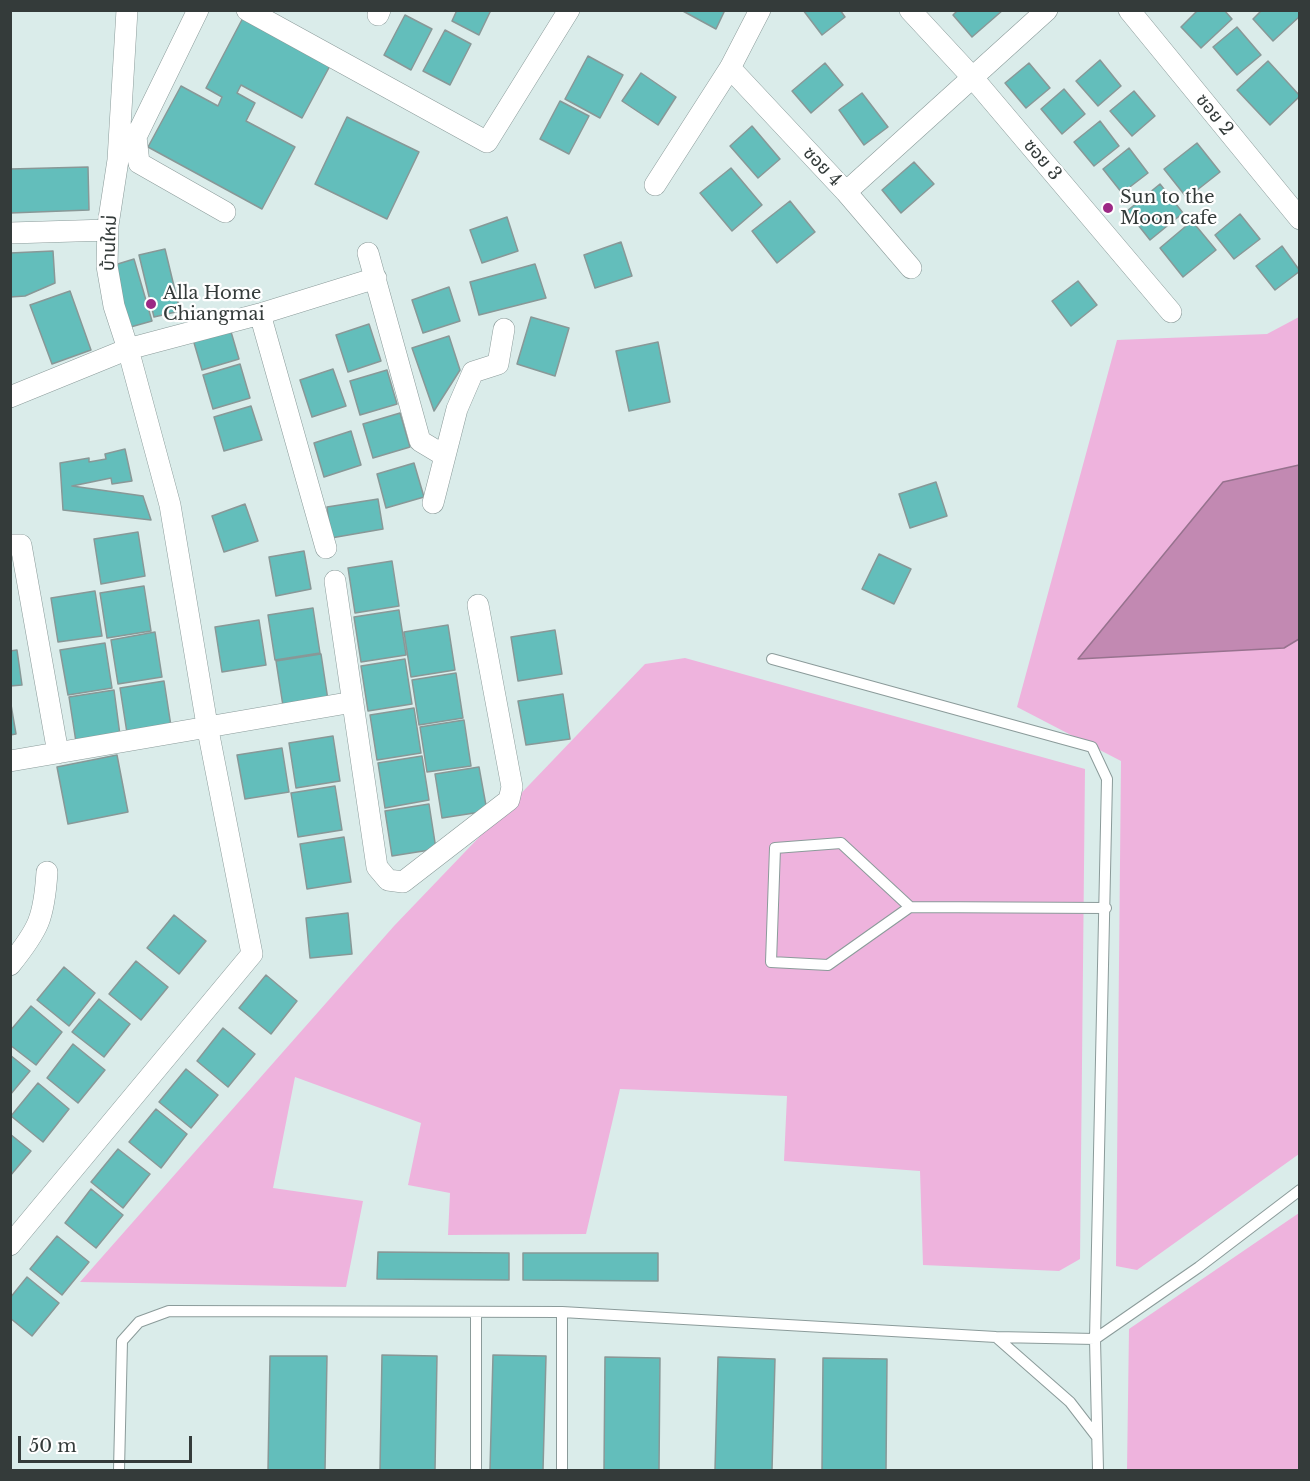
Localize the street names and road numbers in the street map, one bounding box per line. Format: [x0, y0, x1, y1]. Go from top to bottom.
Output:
street label: ซอย 2 [1191, 90, 1237, 140]
street label: ซอย 3 [1019, 135, 1065, 185]
street label: ซอย 4 [798, 143, 846, 191]
street label: บ้านใหม่ [98, 215, 122, 271]

